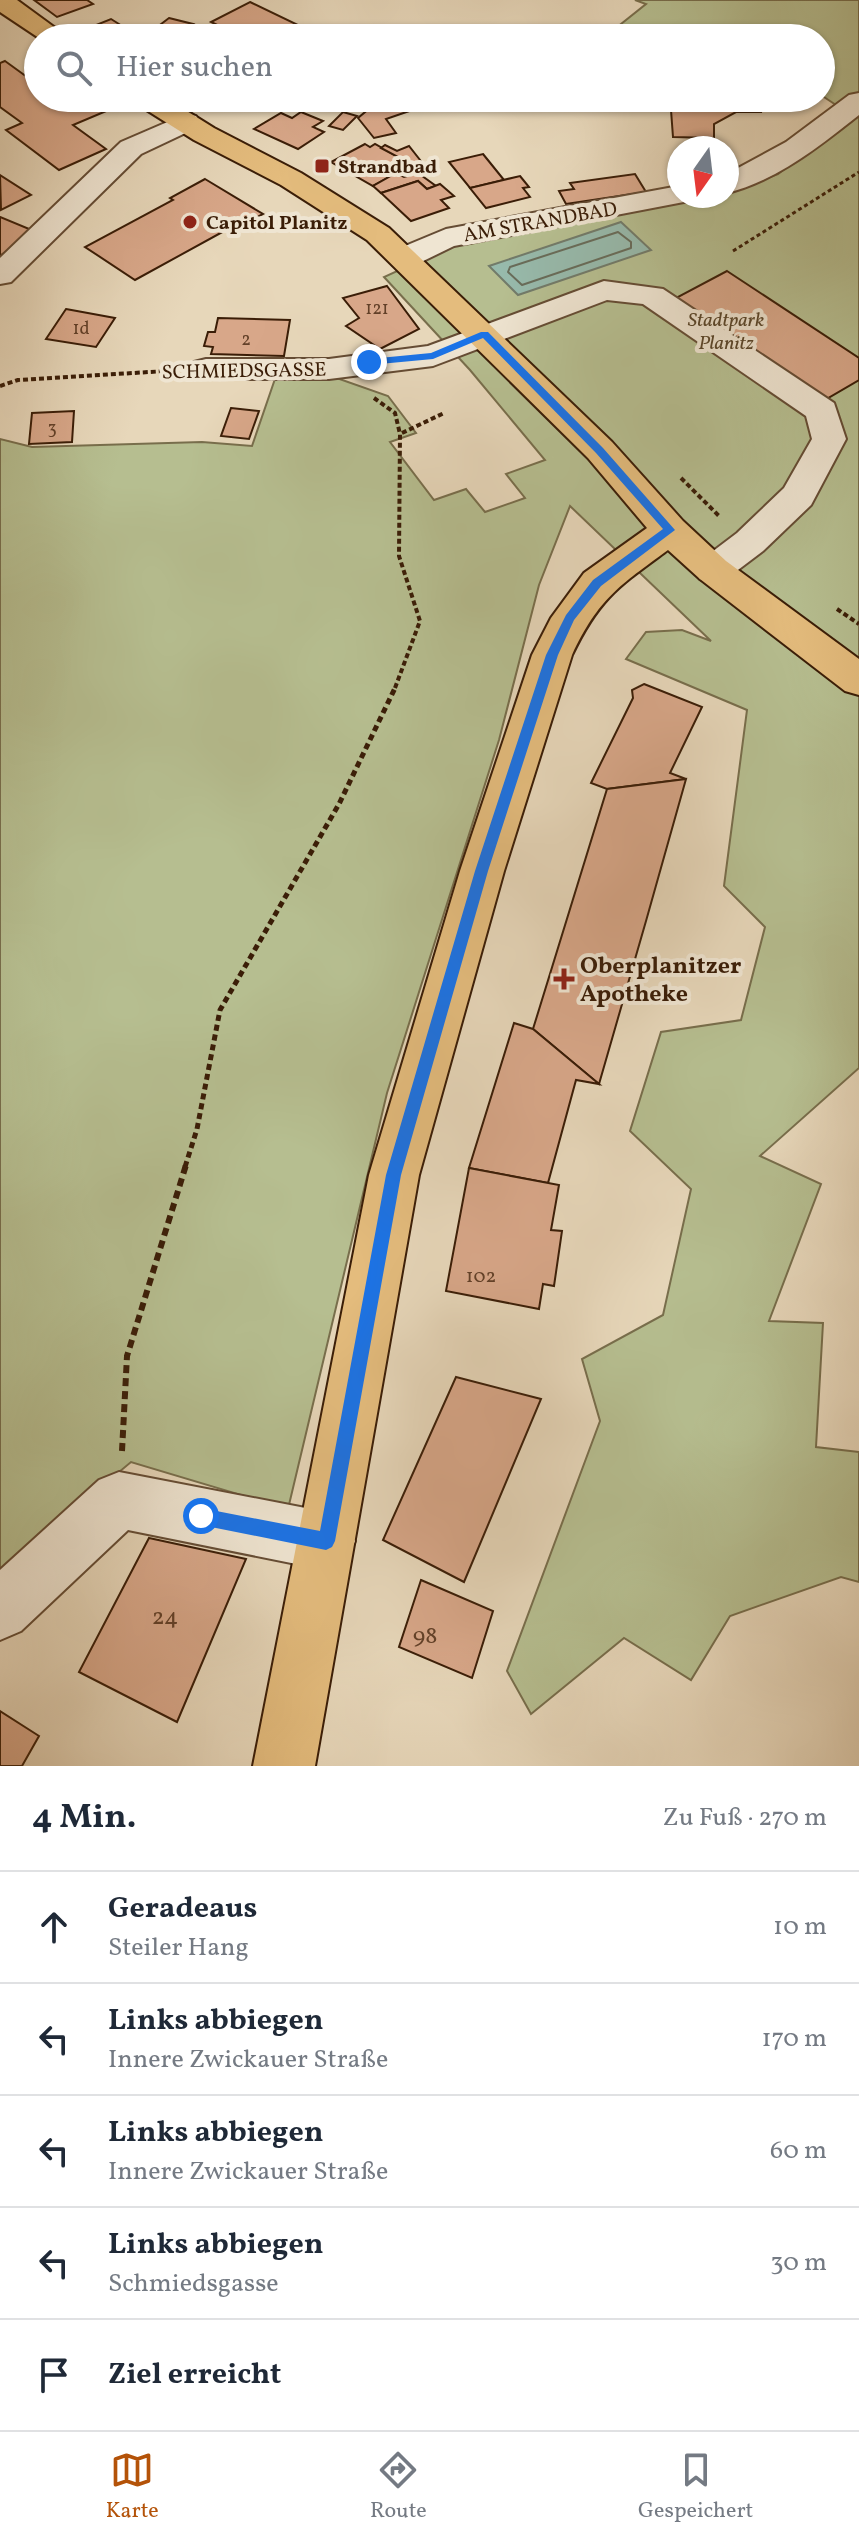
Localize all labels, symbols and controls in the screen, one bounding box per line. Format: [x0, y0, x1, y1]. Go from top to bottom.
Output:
search box [24, 24, 835, 112]
icon: search [52, 46, 96, 90]
text: Hier suchen [116, 47, 273, 89]
north arrow [667, 136, 739, 208]
place label: Strandbad [338, 154, 437, 182]
marker: Strandbad [313, 157, 331, 175]
street label: AM STRANDBAD [461, 196, 620, 250]
place label: Capitol Planitz [206, 210, 347, 238]
marker: Capitol Planitz [181, 213, 199, 231]
house number: 121 [365, 297, 389, 322]
park label: Stadtpark Planitz [688, 307, 764, 358]
house number: 1d [72, 317, 90, 342]
house number: 2 [241, 328, 251, 353]
route end [351, 344, 387, 380]
street label: SCHMIEDSGASSE [161, 357, 327, 387]
house number: 3 [47, 417, 57, 442]
place label: Oberplanitzer Apotheke [580, 950, 742, 1012]
marker: Oberplanitzer Apotheke [555, 970, 573, 988]
house number: 102 [466, 1263, 496, 1291]
route start [183, 1498, 219, 1534]
house number: 24 [152, 1601, 178, 1635]
house number: 98 [413, 1620, 437, 1654]
text: 4 Min. [32, 1795, 136, 1842]
text: Zu Fuß · 270 m [662, 1800, 827, 1836]
text: Geradeaus [108, 1888, 257, 1930]
icon: ahead [32, 1905, 76, 1949]
text: 10 m [773, 1909, 827, 1945]
text: Steiler Hang [108, 1930, 249, 1966]
text: Links abbiegen [108, 2000, 324, 2042]
icon: left [32, 2017, 76, 2061]
text: 170 m [762, 2021, 827, 2057]
text: Innere Zwickauer Straße [108, 2042, 388, 2078]
text: Links abbiegen [108, 2112, 324, 2154]
icon: left [32, 2129, 76, 2173]
text: 60 m [770, 2133, 827, 2169]
text: Innere Zwickauer Straße [108, 2154, 388, 2190]
text: Links abbiegen [108, 2224, 324, 2266]
icon: left [32, 2241, 76, 2285]
text: 30 m [770, 2245, 827, 2281]
text: Schmiedsgasse [108, 2266, 279, 2302]
icon: arrive [32, 2353, 76, 2397]
text: Ziel erreicht [108, 2354, 281, 2396]
tab: Karte [106, 2448, 159, 2527]
tab: Route [370, 2448, 427, 2527]
tab: Gespeichert [638, 2448, 753, 2527]

